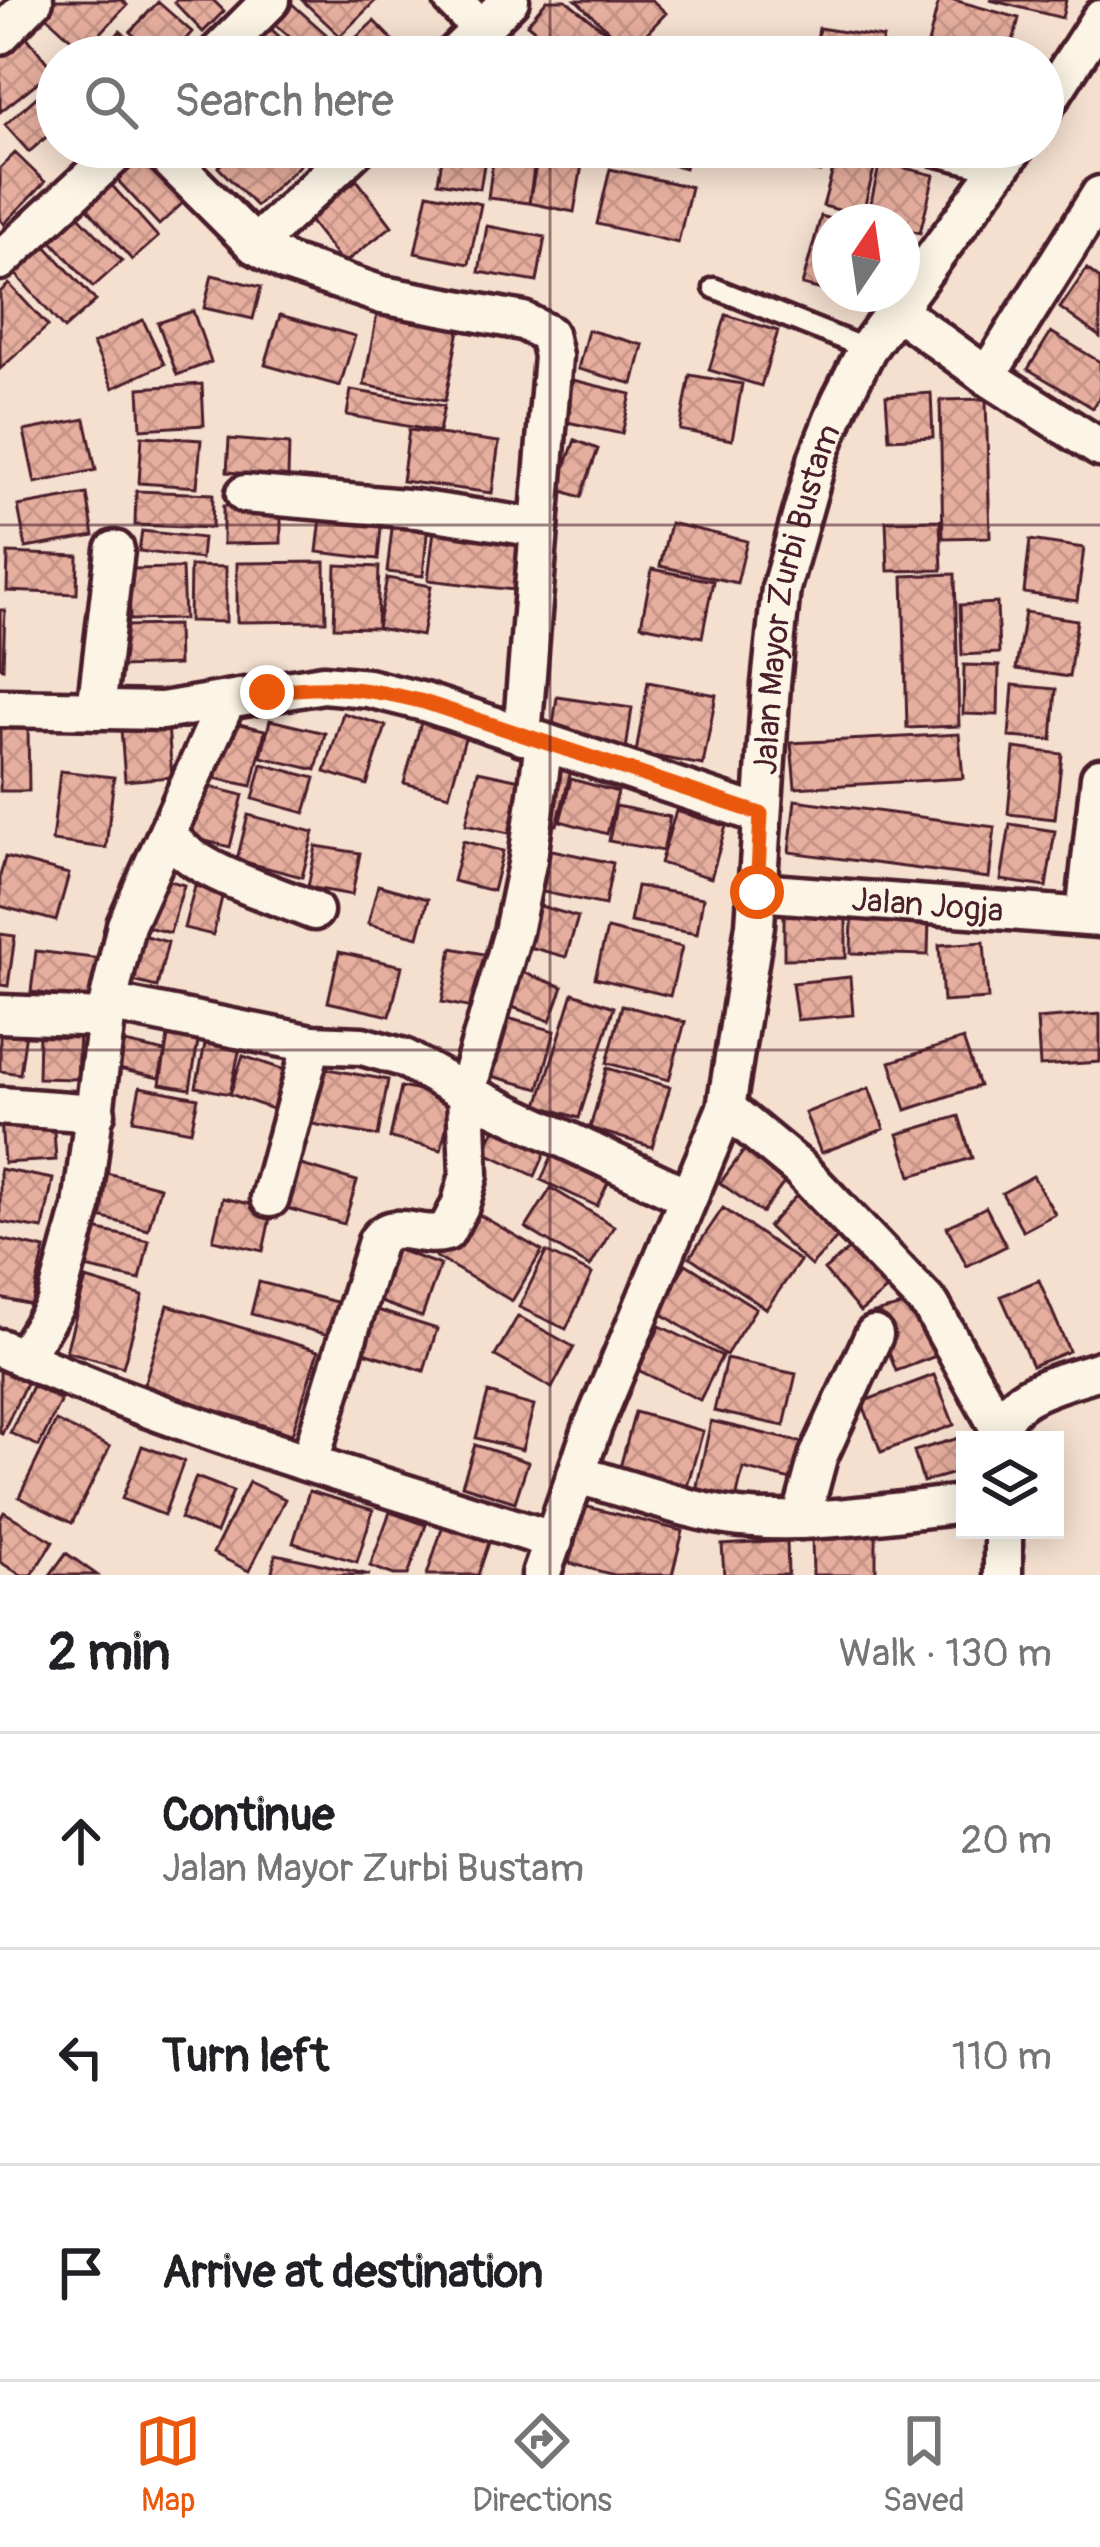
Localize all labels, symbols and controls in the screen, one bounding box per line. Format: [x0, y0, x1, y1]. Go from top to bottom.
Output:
search box [36, 36, 1064, 168]
icon: search [78, 69, 144, 135]
text: Search here [174, 74, 394, 130]
north arrow [812, 204, 920, 312]
street label: Jalan Mayor Zurbi Bustam [745, 418, 850, 776]
route end [240, 665, 294, 719]
route start [730, 865, 784, 919]
street label: Jalan Jogja [850, 879, 1005, 931]
map controls [956, 1431, 1064, 1539]
button: layers [956, 1431, 1064, 1539]
text: 2 min [48, 1621, 170, 1685]
text: Walk · 130 m [839, 1629, 1052, 1678]
text: Continue [162, 1788, 335, 1844]
icon: ahead [48, 1808, 114, 1874]
text: 20 m [960, 1816, 1052, 1865]
text: Jalan Mayor Zurbi Bustam [162, 1844, 584, 1893]
icon: left [48, 2024, 114, 2090]
text: Turn left [162, 2029, 329, 2085]
text: 110 m [952, 2032, 1052, 2081]
icon: arrive [48, 2240, 114, 2306]
text: Arrive at destination [162, 2245, 543, 2301]
tab: Map [135, 2408, 201, 2521]
tab: Directions [472, 2408, 612, 2521]
tab: Saved [883, 2408, 965, 2521]

